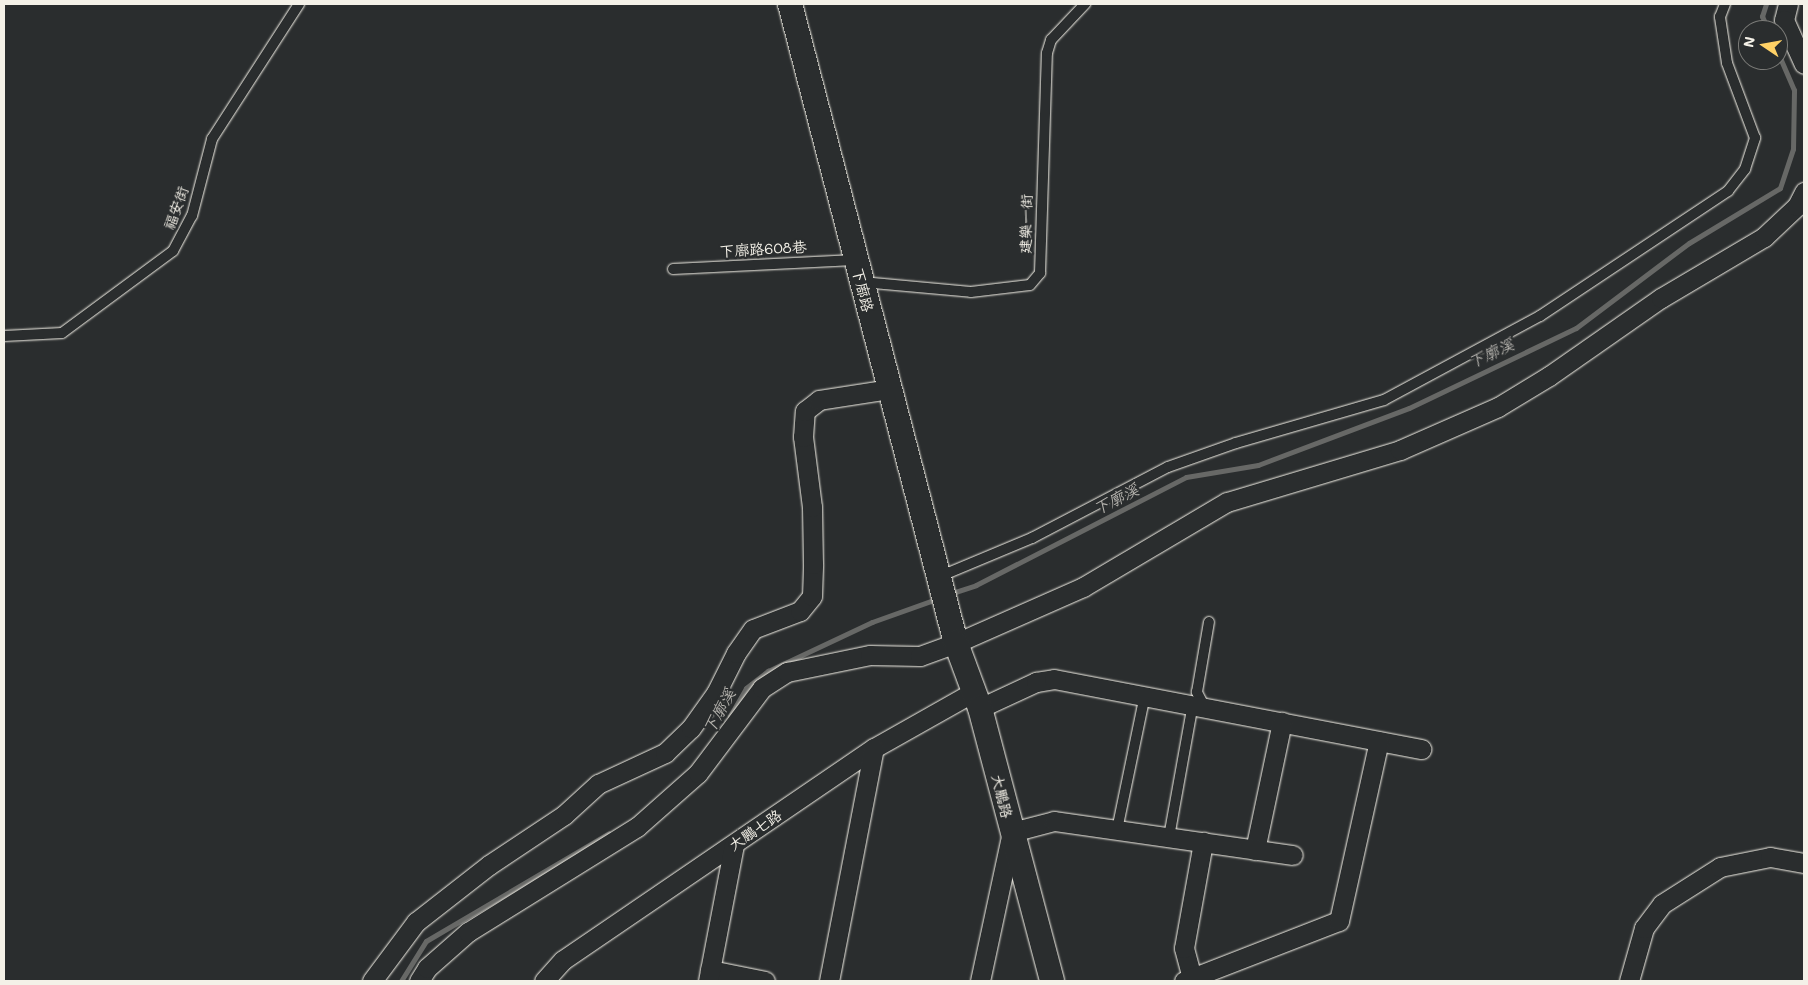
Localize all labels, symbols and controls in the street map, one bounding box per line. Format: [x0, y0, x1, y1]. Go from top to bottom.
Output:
north arrow [1738, 20, 1788, 70]
text: N [1738, 35, 1759, 49]
street label: 福安街 [160, 184, 192, 232]
street label: 建樂一街 [1016, 194, 1036, 254]
street label: 下廍路608巷 [719, 238, 807, 260]
street label: 下廍路 [849, 266, 877, 314]
water label: 下廓溪 [1465, 334, 1517, 372]
water label: 下廓溪 [1090, 480, 1142, 518]
water label: 下廓溪 [699, 685, 739, 737]
street label: 大鵬路 [988, 772, 1016, 820]
street label: 大鵬七路 [725, 806, 785, 854]

